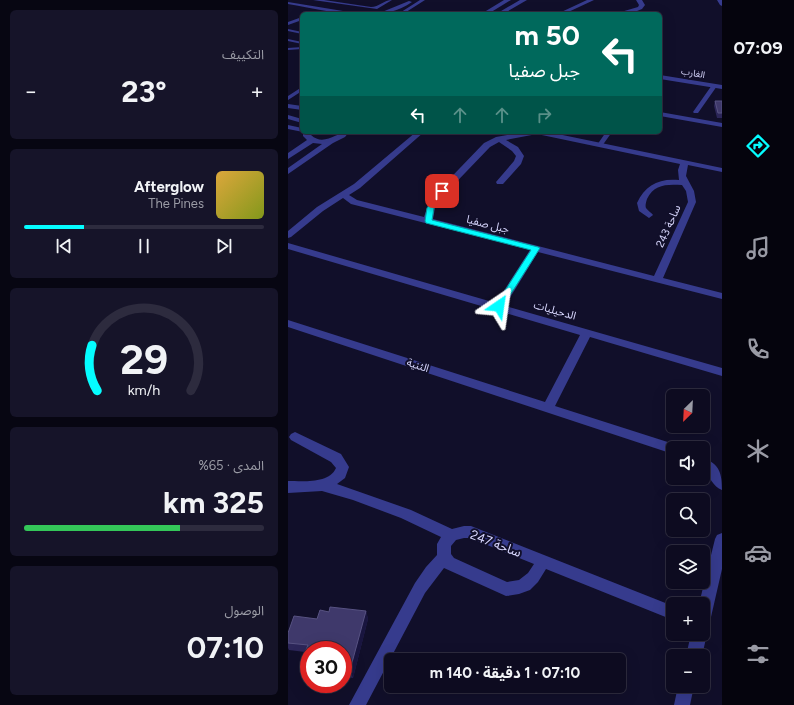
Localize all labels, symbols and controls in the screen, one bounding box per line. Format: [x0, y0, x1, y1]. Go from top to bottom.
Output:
text: 50 m [514, 18, 580, 52]
icon: left [594, 28, 646, 80]
text: 07:09 [733, 37, 783, 59]
text: التكييف [222, 47, 264, 62]
text: جبل صفيا [509, 60, 580, 82]
street label: الغارب [680, 65, 706, 81]
text: 23° [121, 73, 167, 110]
text: − [24, 78, 38, 105]
text: + [250, 78, 264, 105]
icon: left [407, 104, 429, 126]
icon: ahead [449, 104, 471, 126]
icon: ahead [491, 104, 513, 126]
icon: right [533, 104, 555, 126]
icon: directions [744, 132, 772, 160]
pin [425, 174, 459, 208]
text: Afterglow [134, 178, 204, 196]
icon: arrive [431, 180, 453, 202]
text: The Pines [148, 196, 204, 211]
street label: ساحة 243 [653, 203, 684, 250]
street label: جبل صفيا [465, 213, 511, 236]
icon: music [744, 234, 772, 262]
icon: previous [53, 235, 75, 257]
icon: pause [133, 235, 155, 257]
icon: next [213, 235, 235, 257]
position arrow [478, 285, 520, 327]
street label: الدحيليات [532, 298, 578, 323]
text: 29 [120, 333, 168, 383]
icon: phone [744, 335, 772, 363]
street label: الثنية [405, 356, 431, 375]
text: km/h [128, 380, 160, 398]
north arrow [666, 389, 710, 433]
map controls [666, 389, 710, 693]
icon: climate [744, 437, 772, 465]
button: sound [666, 441, 710, 485]
text: المدى · 65% [198, 458, 264, 473]
text: 325 km [163, 484, 264, 521]
button: search [666, 493, 710, 537]
street label: ساحة 247 [468, 527, 523, 560]
icon: car [744, 539, 772, 567]
button: layers [666, 545, 710, 589]
button: + [666, 597, 710, 641]
text: الوصول [224, 603, 264, 618]
text: 07:10 [187, 629, 264, 666]
icon: filters [744, 640, 772, 668]
speed limit sign: 30 [300, 641, 352, 693]
button: − [666, 649, 710, 693]
text: 07:10 · 1 دقيقة · 140 m [430, 664, 580, 682]

